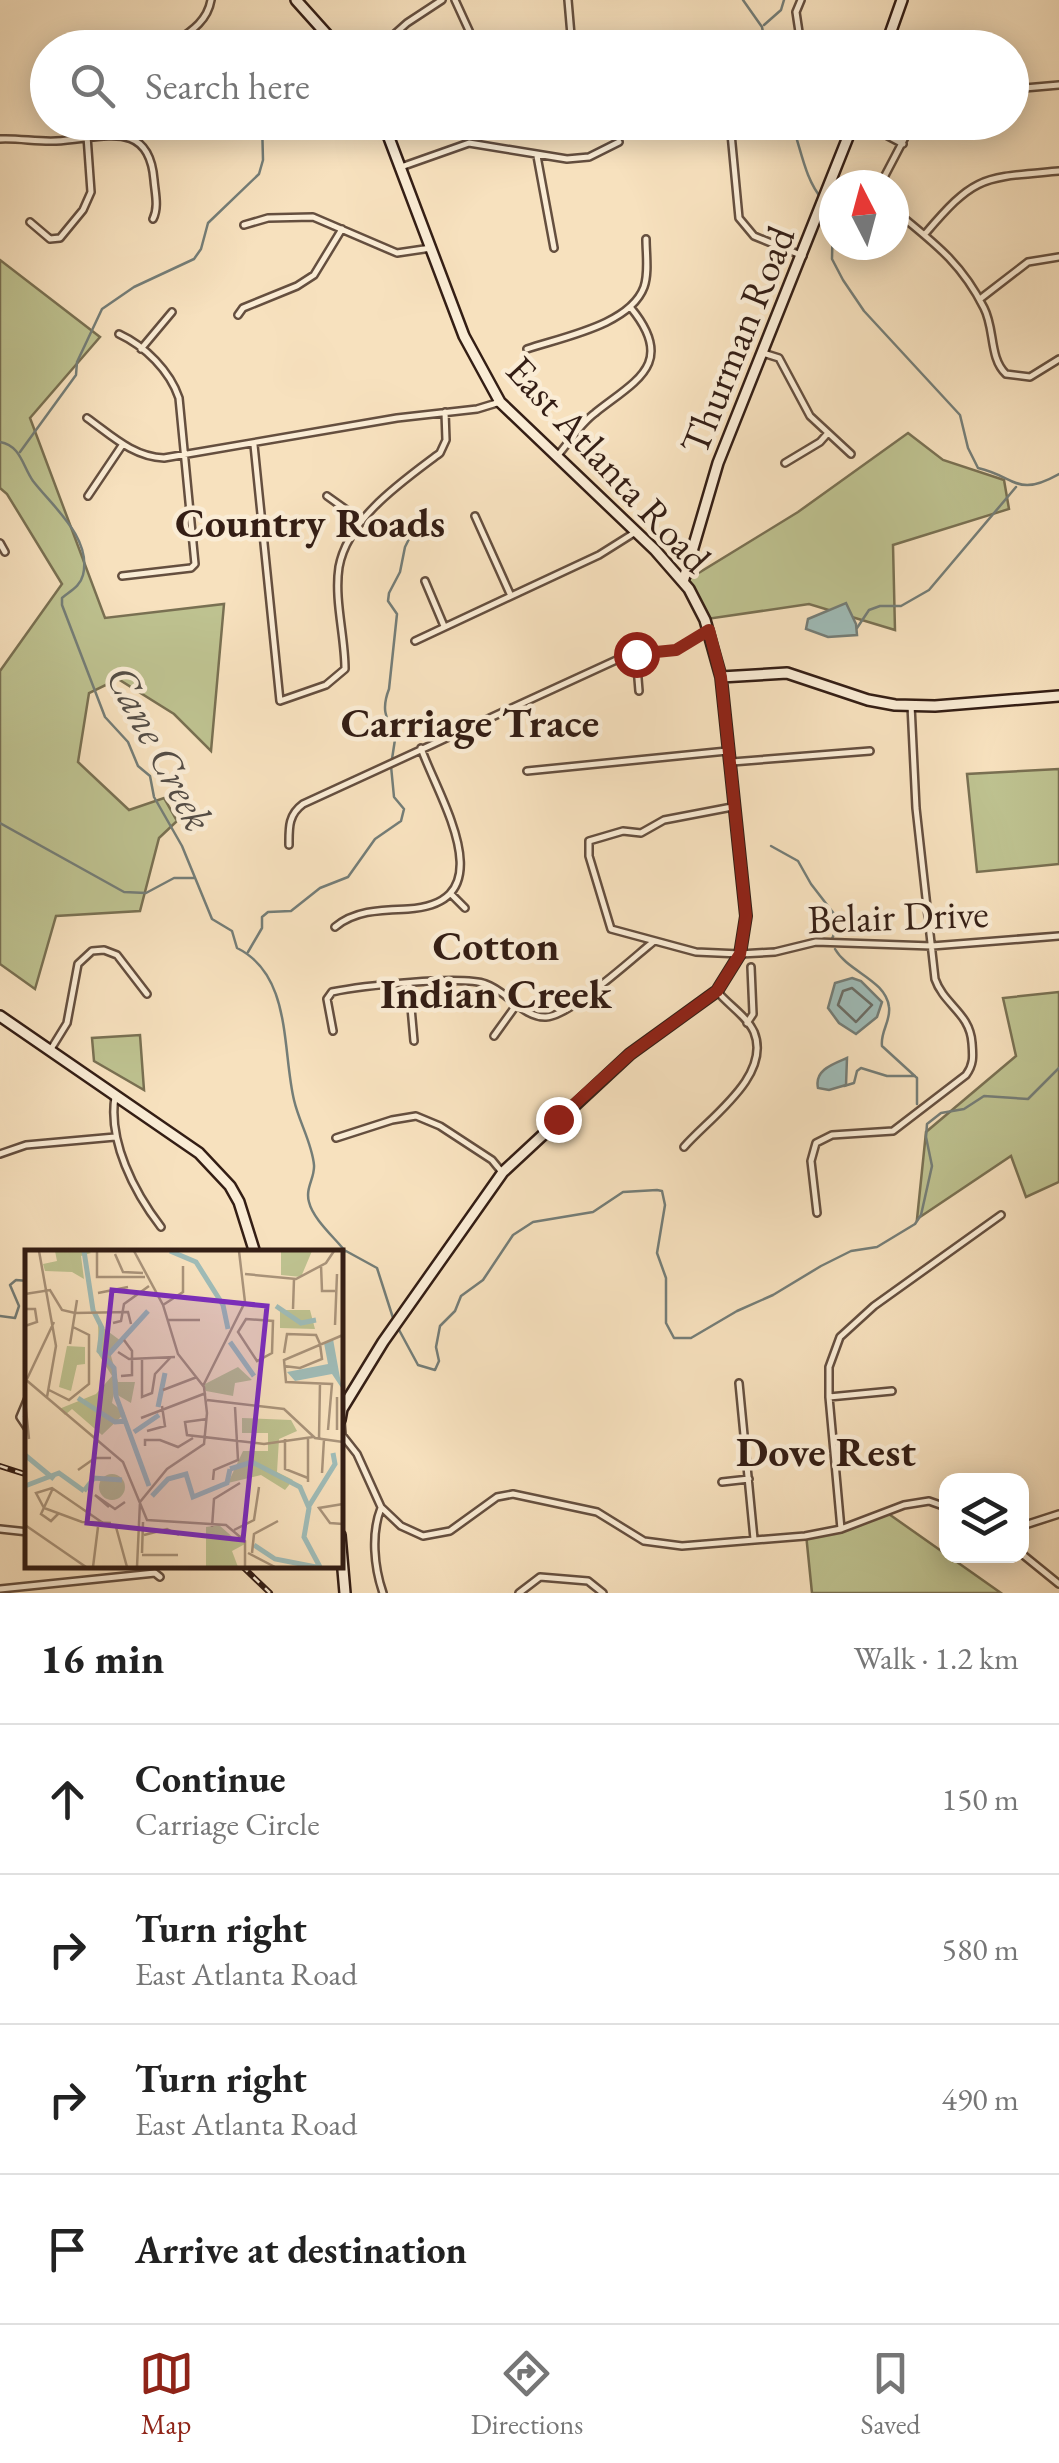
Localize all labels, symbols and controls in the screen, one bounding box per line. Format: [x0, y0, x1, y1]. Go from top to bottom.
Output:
search box [30, 30, 1029, 140]
icon: search [65, 58, 120, 113]
text: Search here [145, 61, 310, 110]
north arrow [819, 170, 909, 260]
street label: Thurman Road [668, 217, 807, 462]
street label: East Atlanta Road [495, 345, 723, 584]
district label: Country Roads [175, 495, 445, 550]
route start [614, 632, 660, 678]
water label: Cane Creek [93, 656, 227, 840]
district label: Carriage Trace [341, 695, 599, 750]
street label: Belair Drive [807, 887, 989, 945]
district label: Cotton Indian Creek [380, 918, 613, 1021]
route end [536, 1097, 582, 1143]
inset map [25, 1250, 342, 1568]
district label: Dove Rest [736, 1424, 916, 1479]
map controls [939, 1473, 1029, 1563]
button: layers [939, 1473, 1029, 1563]
text: 16 min [40, 1631, 164, 1686]
text: Walk · 1.2 km [854, 1637, 1019, 1679]
text: Continue [135, 1754, 286, 1803]
icon: ahead [40, 1772, 95, 1827]
text: 150 m [942, 1778, 1019, 1820]
text: Carriage Circle [135, 1803, 320, 1845]
text: Turn right [135, 1904, 307, 1953]
icon: right [40, 1922, 95, 1977]
text: 580 m [942, 1928, 1019, 1970]
text: East Atlanta Road [135, 1953, 358, 1995]
text: Turn right [135, 2054, 307, 2103]
icon: right [40, 2072, 95, 2127]
text: 490 m [942, 2078, 1019, 2120]
text: East Atlanta Road [135, 2103, 358, 2145]
icon: arrive [40, 2222, 95, 2277]
text: Arrive at destination [135, 2225, 467, 2274]
tab: Map [139, 2346, 194, 2442]
tab: Directions [471, 2346, 583, 2442]
tab: Saved [860, 2346, 920, 2442]

